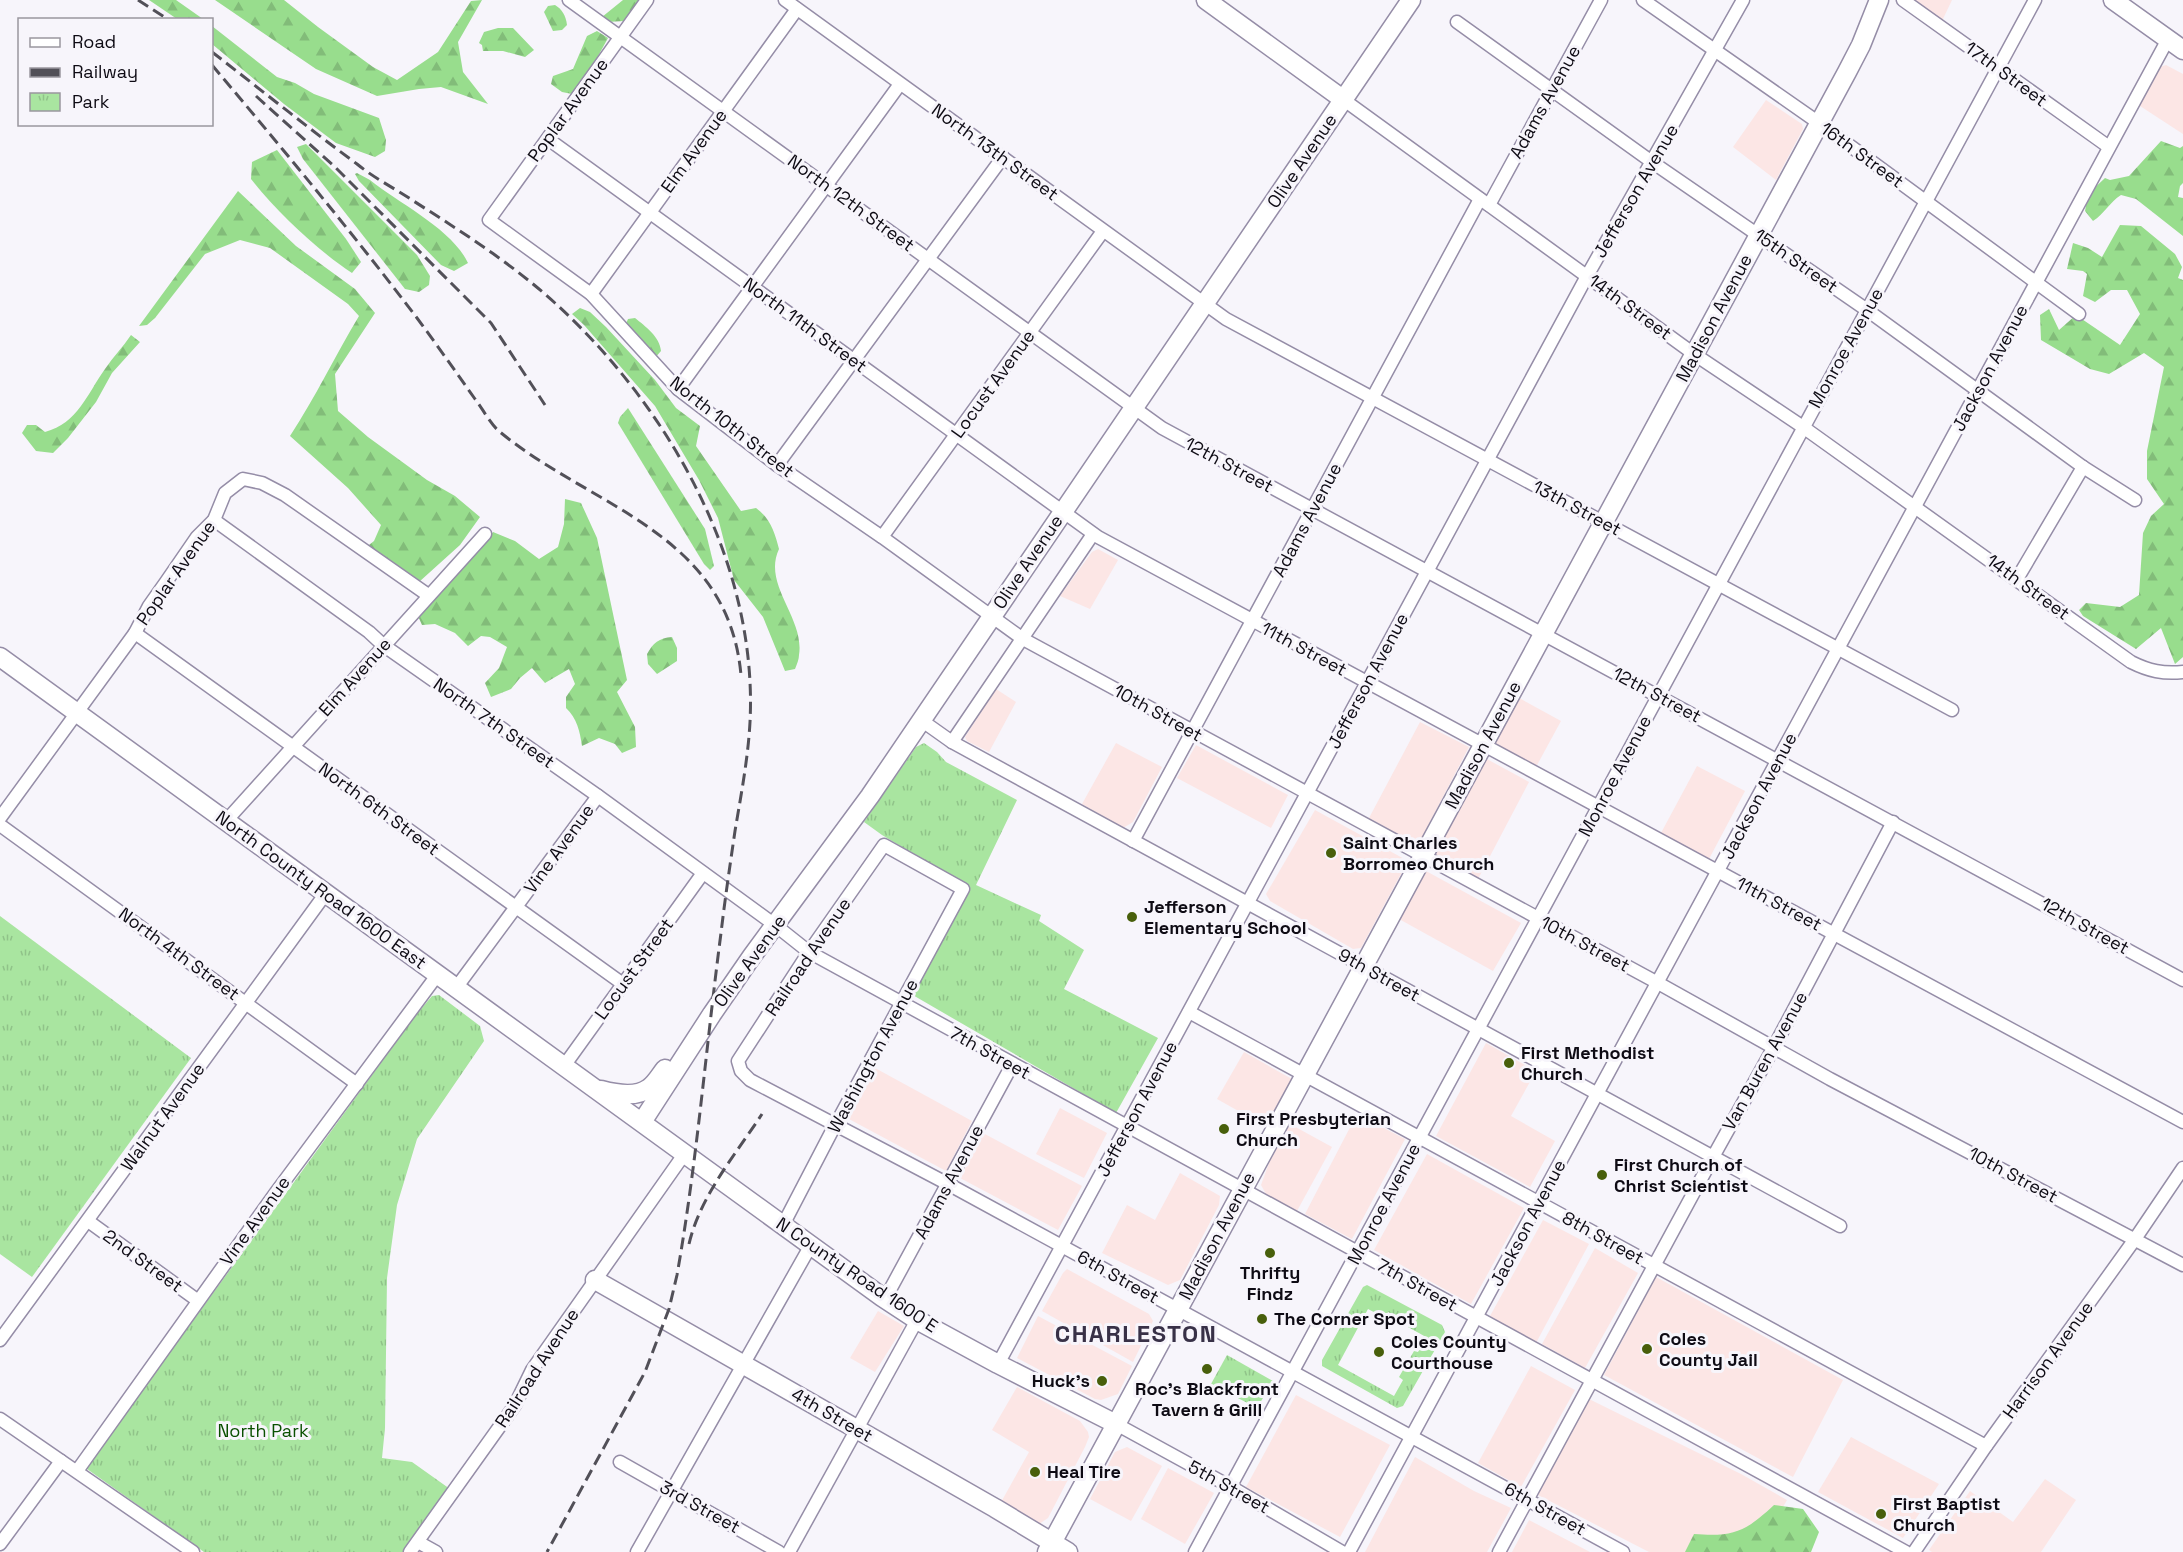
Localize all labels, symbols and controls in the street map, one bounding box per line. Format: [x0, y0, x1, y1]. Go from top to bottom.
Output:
legend [18, 18, 213, 126]
text: Road [72, 30, 116, 53]
street label: 17th Street [1960, 36, 2052, 111]
street label: Adams Avenue [1504, 41, 1585, 163]
street label: Poplar Avenue [522, 53, 613, 166]
text: Railway [72, 60, 138, 83]
text: Park [72, 90, 110, 113]
street label: North 13th Street [927, 98, 1063, 205]
street label: Elm Avenue [655, 104, 732, 197]
street label: Olive Avenue [1262, 109, 1342, 212]
street label: 16th Street [1816, 117, 1908, 193]
street label: Jefferson Avenue [1588, 120, 1683, 262]
street label: North 12th Street [783, 149, 919, 256]
street label: 15th Street [1750, 223, 1843, 298]
street label: Madison Avenue [1670, 250, 1757, 386]
street label: 14th Street [1584, 269, 1677, 345]
street label: North 11th Street [739, 272, 872, 377]
street label: Monroe Avenue [1803, 284, 1888, 412]
street label: Jackson Avenue [1947, 300, 2033, 435]
street label: Locust Avenue [946, 325, 1040, 442]
street label: North 10th Street [665, 371, 799, 482]
street label: 12th Street [1181, 432, 1278, 498]
street label: Adams Avenue [1267, 459, 1346, 581]
street label: 13th Street [1529, 475, 1626, 541]
street label: Olive Avenue [988, 510, 1068, 613]
street label: Poplar Avenue [131, 516, 220, 630]
street label: 14th Street [1982, 549, 2075, 625]
street label: Jefferson Avenue [1322, 609, 1413, 753]
street label: 11th Street [1257, 616, 1351, 681]
street label: Elm Avenue [313, 633, 396, 721]
street label: 12th Street [1609, 662, 1706, 728]
street label: North 7th Street [429, 672, 559, 773]
street label: Madison Avenue [1439, 677, 1526, 813]
street label: 10th Street [1110, 679, 1207, 746]
street label: Monroe Avenue [1573, 711, 1656, 840]
street label: Jackson Avenue [1716, 728, 1802, 863]
street label: North 6th Street [314, 757, 444, 860]
street label: Vine Avenue [518, 799, 599, 898]
street label: North County Road 1600 East [211, 805, 431, 974]
place label: Saint Charles Borromeo Church [1343, 831, 1494, 875]
marker: Saint Charles Borromeo Church [1324, 846, 1338, 860]
street label: 11th Street [1732, 871, 1826, 936]
street label: 12th Street [2037, 892, 2133, 959]
street label: Railroad Avenue [760, 893, 856, 1020]
place label: Jefferson Elementary School [1144, 895, 1307, 939]
street label: North 4th Street [114, 902, 244, 1005]
street label: Olive Avenue [708, 910, 791, 1011]
marker: Jefferson Elementary School [1125, 910, 1139, 924]
street label: 10th Street [1537, 910, 1634, 977]
street label: Locust Street [589, 913, 678, 1024]
street label: 9th Street [1334, 943, 1424, 1006]
street label: Washington Avenue [822, 975, 923, 1137]
street label: Van Buren Avenue [1717, 987, 1812, 1134]
street label: 7th Street [946, 1021, 1035, 1084]
street label: Jefferson Avenue [1091, 1037, 1182, 1181]
place label: First Methodist Church [1521, 1041, 1654, 1085]
marker: First Methodist Church [1502, 1056, 1516, 1070]
street label: Walnut Avenue [116, 1058, 210, 1175]
place label: First Presbyterian Church [1236, 1107, 1391, 1151]
street label: Adams Avenue [909, 1121, 988, 1243]
marker: First Presbyterian Church [1217, 1122, 1231, 1136]
street label: Monroe Avenue [1342, 1139, 1425, 1268]
street label: 10th Street [1965, 1141, 2062, 1208]
place label: First Church of Christ Scientist [1614, 1153, 1749, 1197]
street label: Jackson Avenue [1485, 1155, 1571, 1290]
street label: Madison Avenue [1173, 1168, 1260, 1304]
marker: First Church of Christ Scientist [1595, 1168, 1609, 1182]
street label: Vine Avenue [214, 1171, 295, 1270]
street label: 8th Street [1558, 1206, 1648, 1269]
street label: N County Road 1600 E [772, 1212, 943, 1337]
street label: 2nd Street [99, 1224, 188, 1297]
street label: 6th Street [1073, 1245, 1163, 1308]
marker: Thrifty Findz [1263, 1246, 1277, 1260]
street label: 7th Street [1373, 1253, 1462, 1316]
place label: Thrifty Findz [1240, 1261, 1300, 1305]
street label: Harrison Avenue [1997, 1296, 2098, 1423]
street label: Railroad Avenue [489, 1304, 584, 1432]
place label: The Corner Spot [1274, 1307, 1415, 1330]
marker: The Corner Spot [1255, 1312, 1269, 1326]
district label: CHARLESTON [1055, 1318, 1217, 1349]
place label: Coles County Jail [1659, 1327, 1758, 1371]
place label: Coles County Courthouse [1391, 1330, 1507, 1374]
marker: Coles County Jail [1640, 1342, 1654, 1356]
marker: Coles County Courthouse [1372, 1345, 1386, 1359]
marker: Roc's Blackfront Tavern & Grill [1200, 1362, 1214, 1376]
place label: Huck's [1032, 1369, 1090, 1392]
marker: Huck's [1095, 1374, 1109, 1388]
place label: Roc's Blackfront Tavern & Grill [1135, 1377, 1279, 1421]
street label: 4th Street [787, 1382, 877, 1447]
park label: North Park [217, 1419, 309, 1442]
street label: 5th Street [1184, 1455, 1274, 1518]
place label: Heal Tire [1047, 1460, 1121, 1483]
marker: Heal Tire [1028, 1465, 1042, 1479]
street label: 3rd Street [656, 1475, 745, 1538]
street label: 6th Street [1500, 1477, 1590, 1540]
place label: First Baptist Church [1893, 1492, 2000, 1536]
marker: First Baptist Church [1874, 1507, 1888, 1521]

